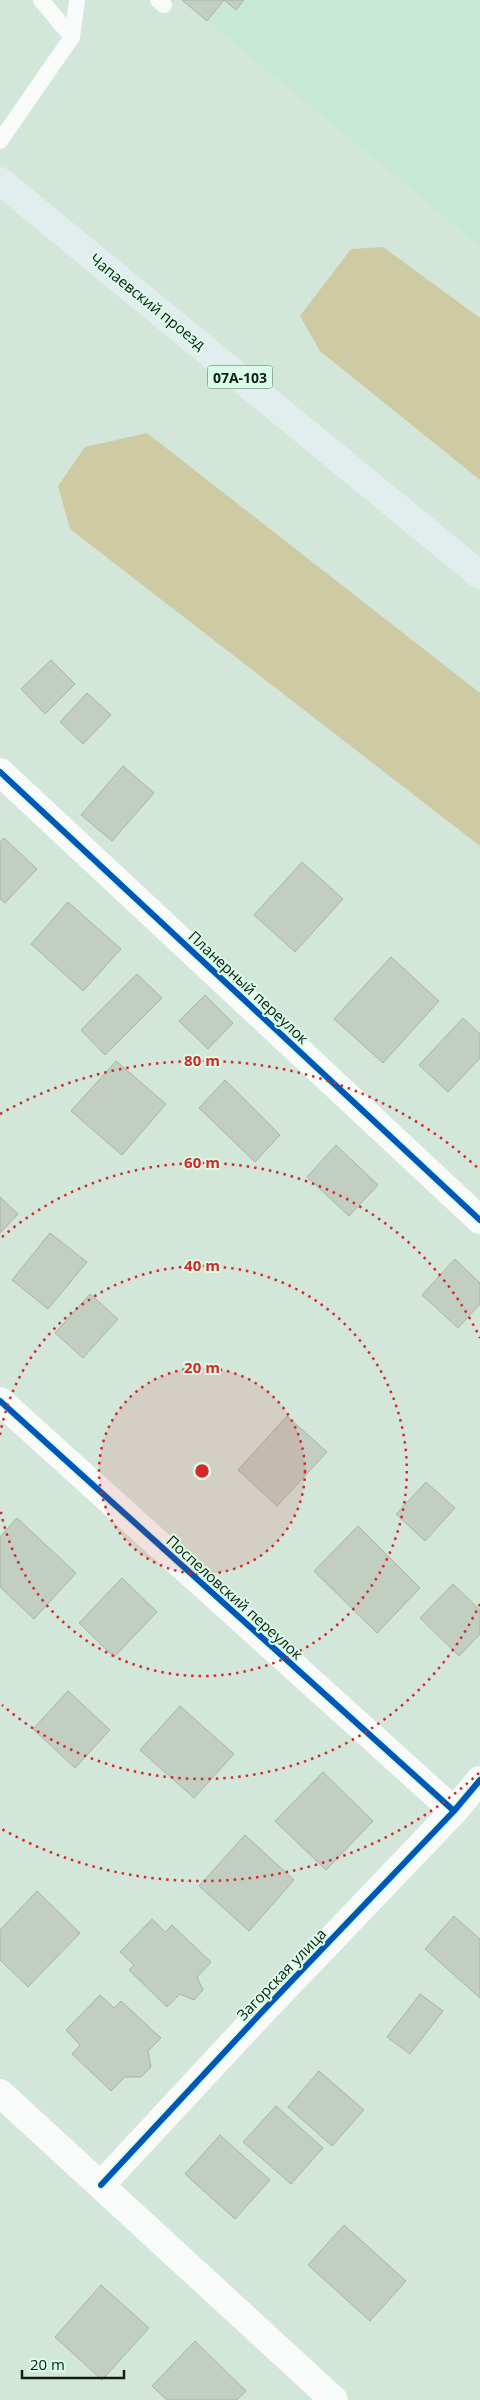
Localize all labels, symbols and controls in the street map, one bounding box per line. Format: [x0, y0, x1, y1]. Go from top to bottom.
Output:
street label: Чапаевский проезд [86, 248, 210, 354]
road number: 07А-103 [208, 366, 272, 388]
street label: Планерный переулок [185, 926, 314, 1048]
text: 80 m [184, 1050, 220, 1070]
text: 60 m [184, 1152, 220, 1172]
text: 40 m [184, 1255, 220, 1275]
text: 20 m [184, 1357, 220, 1377]
centre of rings [193, 1462, 211, 1480]
street label: Поспеловский переулок [162, 1530, 308, 1664]
street label: Загорская улица [232, 1924, 330, 2024]
scale bar [22, 2348, 125, 2380]
text: 20 m [30, 2354, 65, 2374]

